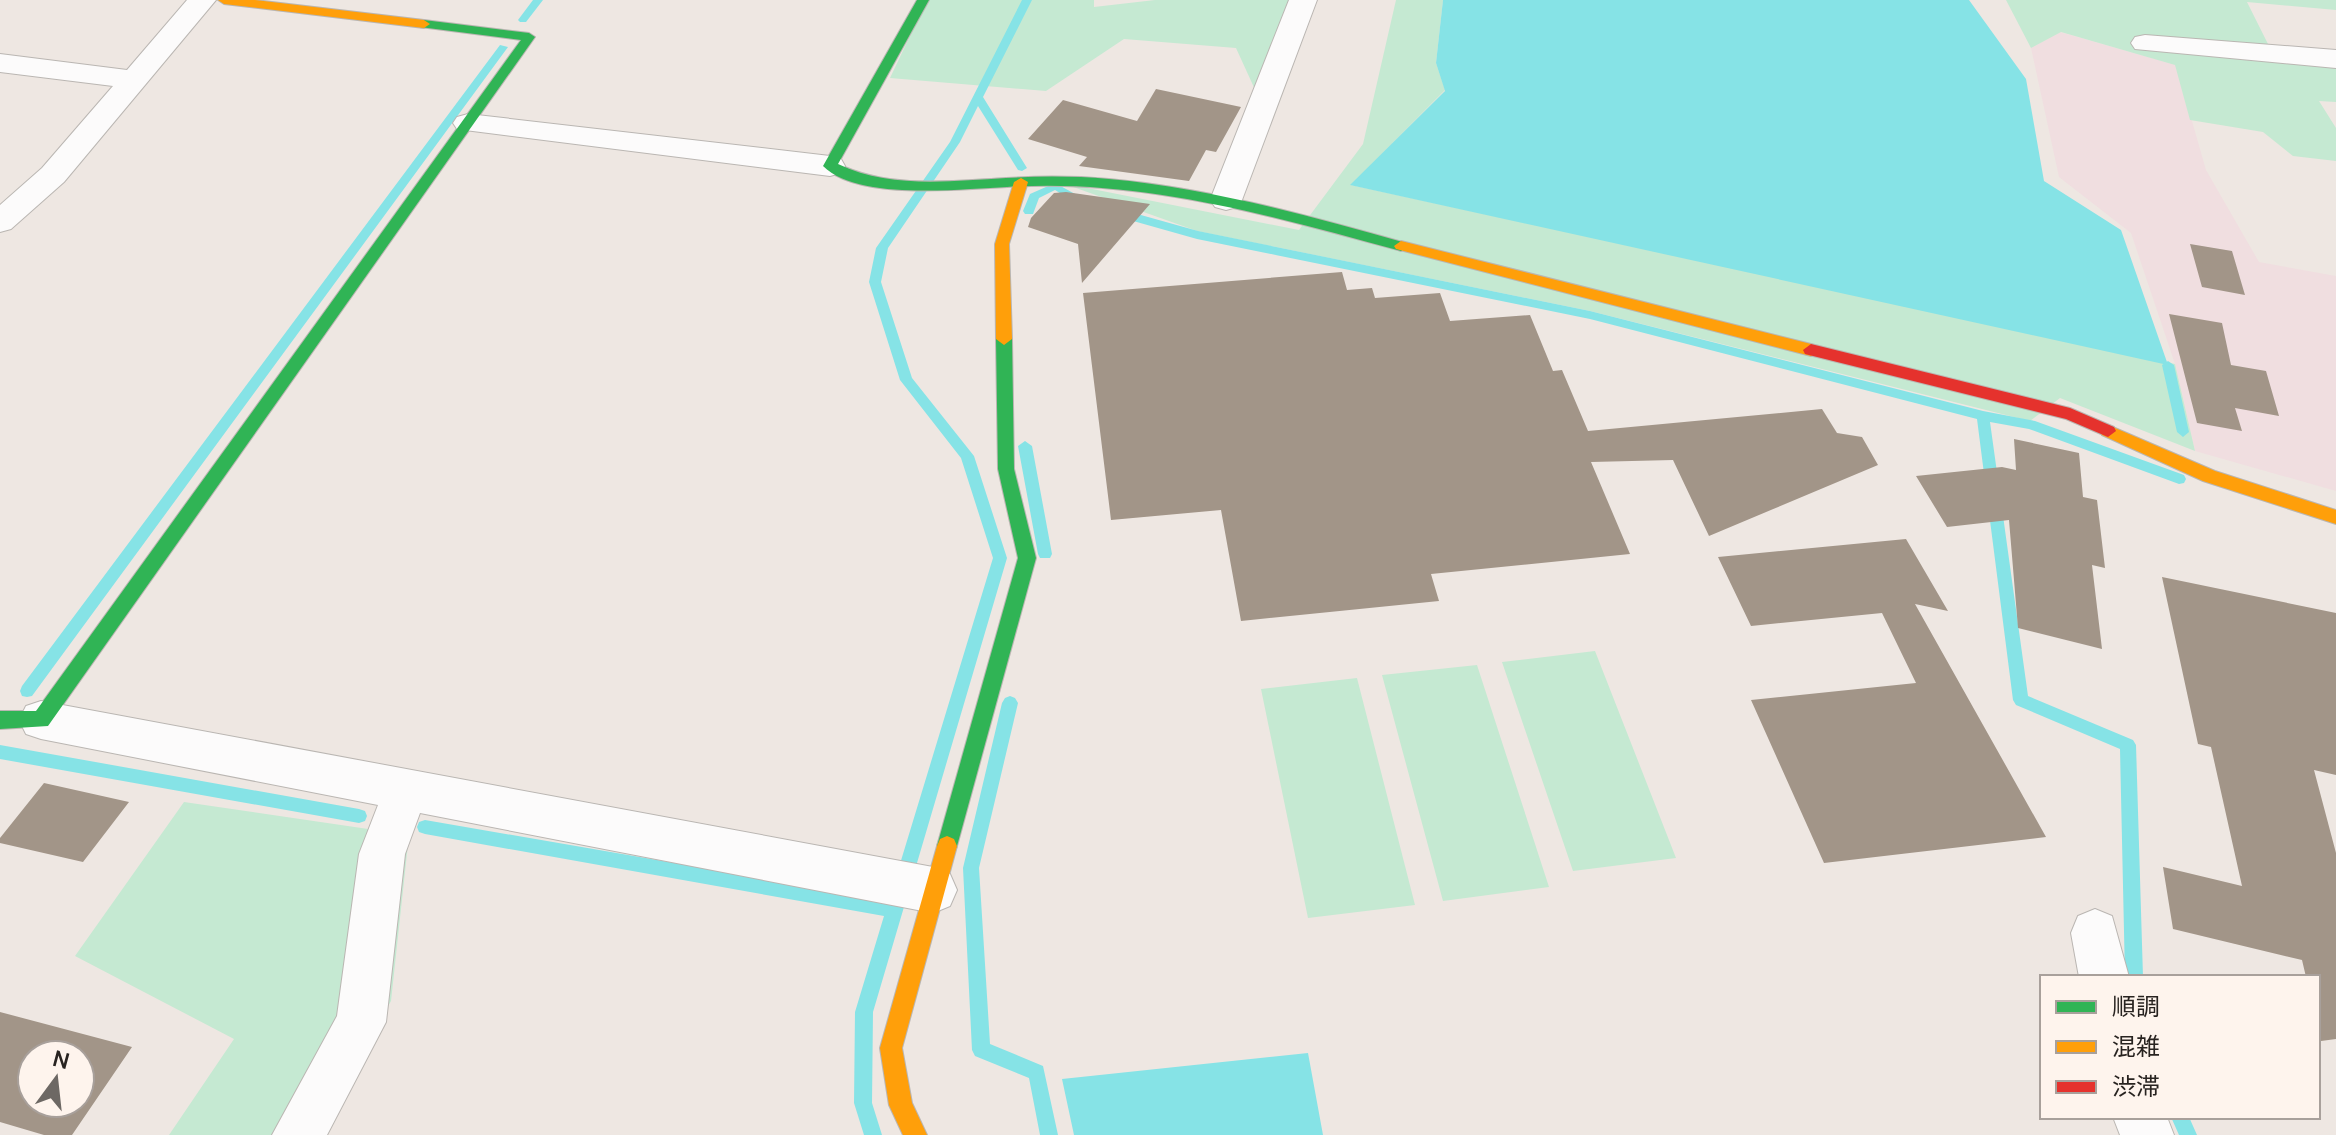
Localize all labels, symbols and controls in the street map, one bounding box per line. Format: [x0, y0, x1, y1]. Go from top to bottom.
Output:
legend [2040, 975, 2320, 1119]
text: 順調 [2112, 989, 2160, 1022]
text: 混雑 [2112, 1029, 2160, 1062]
north arrow [16, 1039, 96, 1119]
text: N [50, 1043, 73, 1076]
text: 渋滞 [2112, 1069, 2160, 1102]

